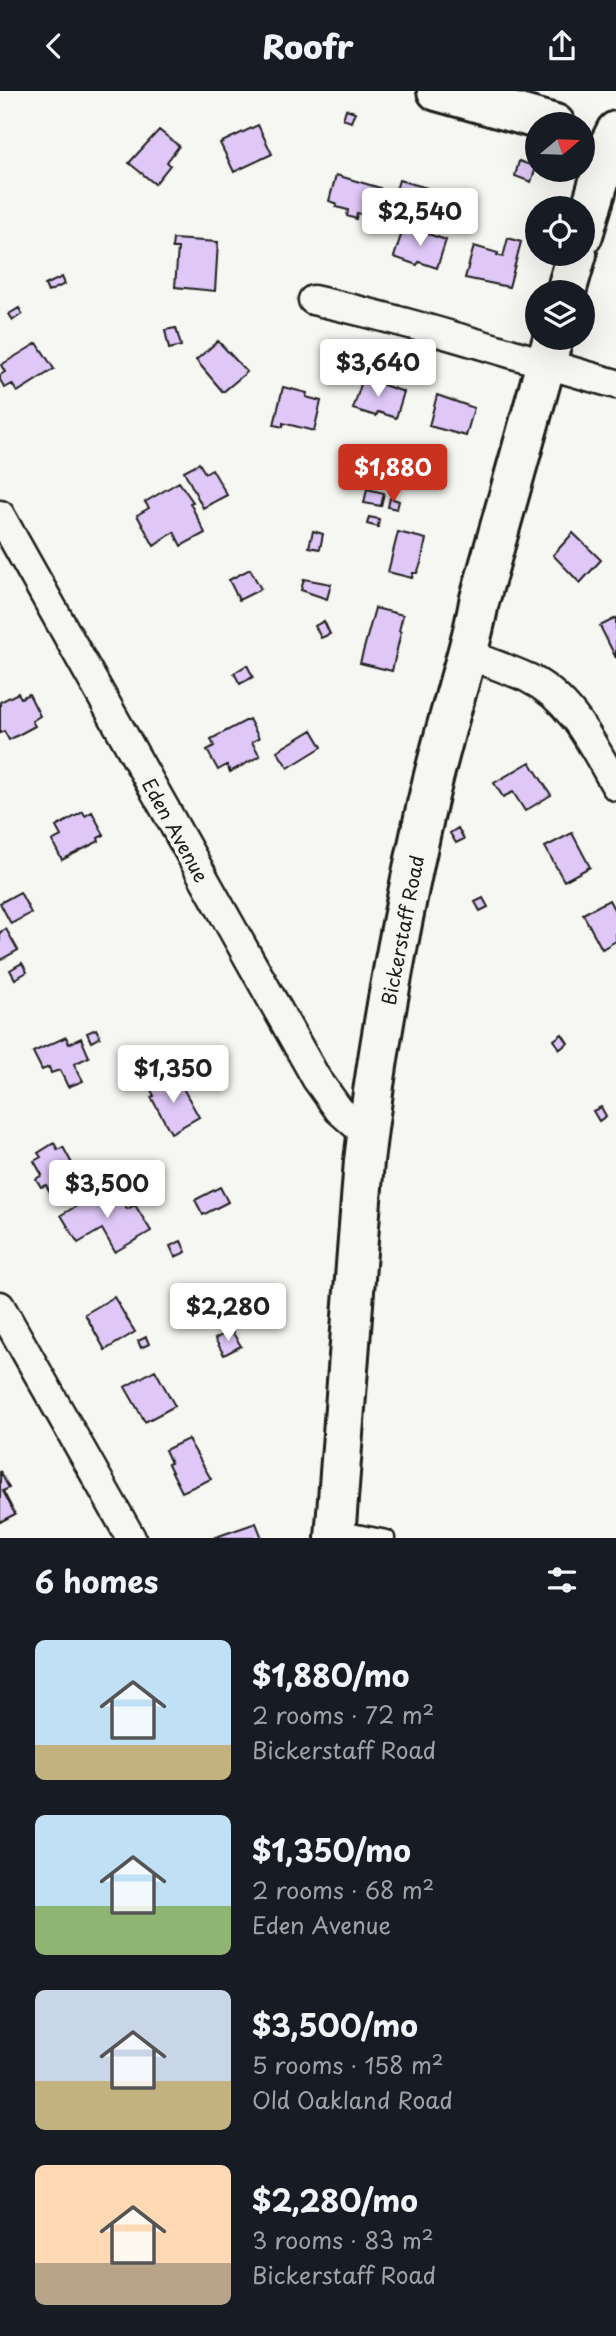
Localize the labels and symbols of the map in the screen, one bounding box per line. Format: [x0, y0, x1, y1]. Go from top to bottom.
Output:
north arrow [525, 112, 595, 182]
pin: $2,540 [363, 188, 477, 248]
pin: $3,640 [321, 339, 435, 399]
pin: $1,880 [336, 445, 450, 504]
street label: Eden Avenue [136, 773, 216, 887]
street label: Bickerstaff Road [374, 853, 430, 1007]
pin: $1,350 [116, 1045, 230, 1105]
pin: $3,500 [50, 1161, 164, 1220]
pin: $2,280 [171, 1283, 285, 1343]

